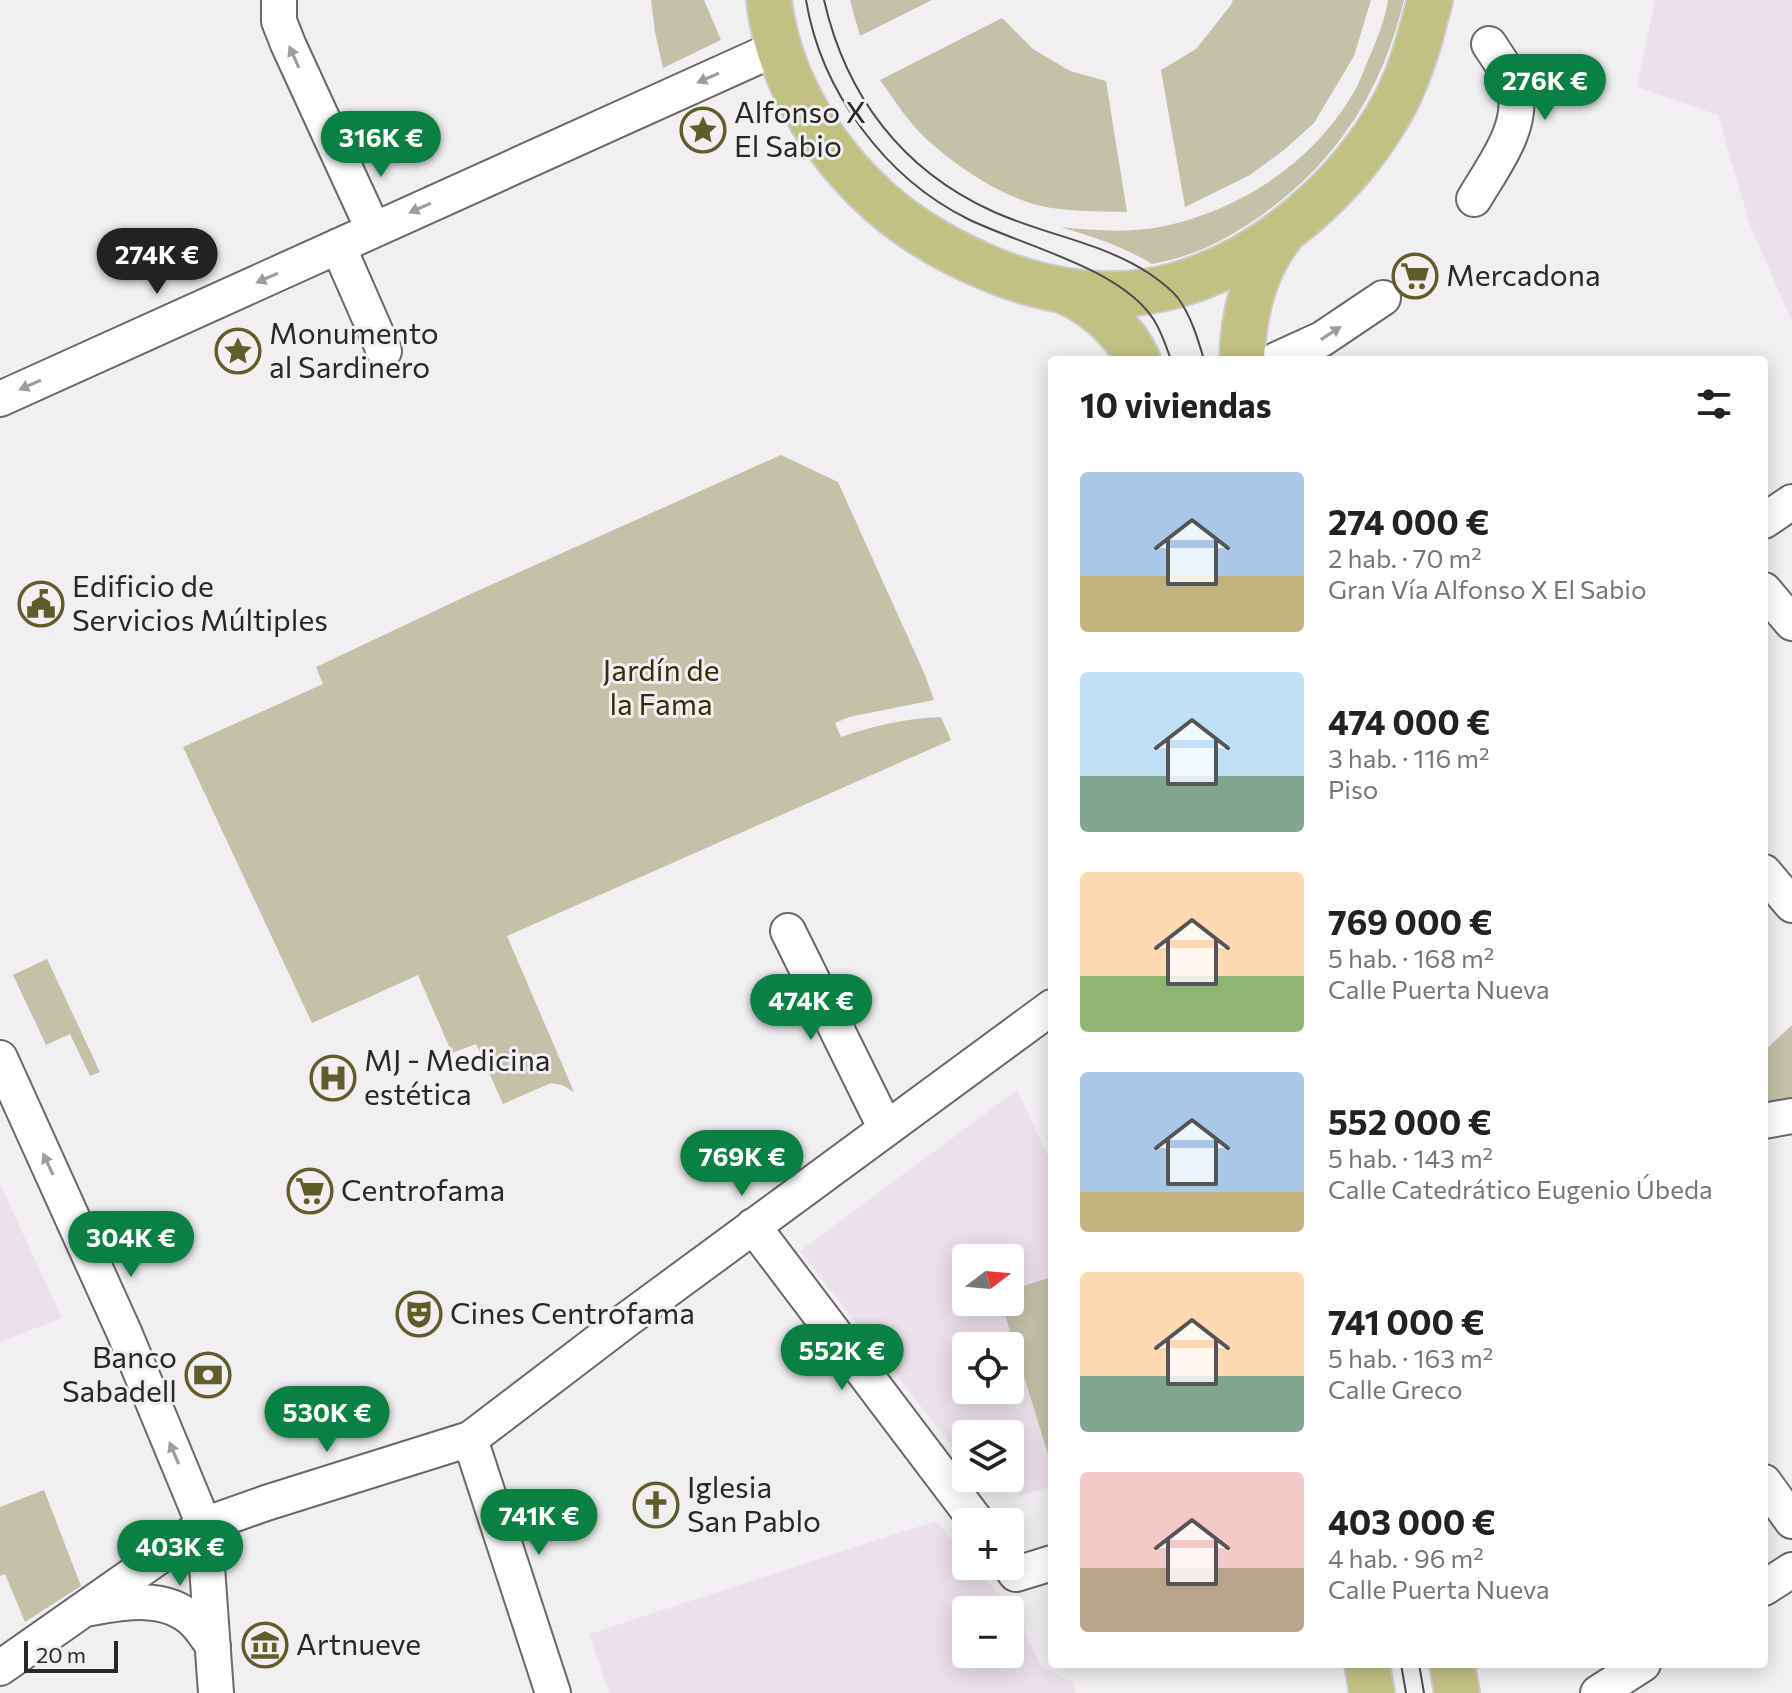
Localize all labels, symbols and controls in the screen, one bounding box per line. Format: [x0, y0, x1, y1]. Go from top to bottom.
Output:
one-way arrow [287, 45, 301, 69]
pin: 276K € [1480, 54, 1610, 122]
text: 276K € [1502, 64, 1588, 95]
one-way arrow [696, 72, 720, 85]
place label: Alfonso X El Sabio [734, 92, 866, 163]
place icon: Alfonso X El Sabio [679, 106, 727, 154]
pin: 316K € [316, 111, 446, 179]
text: 316K € [339, 121, 423, 152]
one-way arrow [408, 202, 432, 215]
pin: 274K € [92, 228, 222, 296]
text: 274K € [115, 238, 199, 269]
supermarket icon: Mercadona [1391, 252, 1439, 300]
place label: Mercadona [1446, 255, 1601, 292]
one-way arrow [255, 271, 278, 285]
place label: Monumento al Sardinero [269, 313, 439, 384]
one-way arrow [1321, 325, 1342, 340]
place icon: Monumento al Sardinero [214, 327, 262, 375]
one-way arrow [18, 379, 42, 392]
icon: filters [1692, 382, 1736, 426]
text: 10 viviendas [1080, 383, 1272, 425]
text: 274 000 € [1328, 500, 1489, 542]
icon: home [1144, 504, 1240, 600]
text: 2 hab. · 70 m² [1328, 542, 1482, 573]
place label: Edificio de Servicios Múltiples [72, 566, 328, 637]
text: Gran Vía Alfonso X El Sabio [1328, 573, 1647, 604]
public building icon: Edificio de Servicios Múltiples [17, 580, 65, 628]
park label: Jardín de la Fama [602, 650, 720, 721]
text: 474 000 € [1328, 700, 1490, 742]
icon: home [1144, 704, 1240, 800]
text: 3 hab. · 116 m² [1328, 742, 1489, 773]
text: Piso [1328, 773, 1378, 804]
text: 769 000 € [1328, 900, 1493, 942]
icon: home [1144, 904, 1240, 1000]
text: 5 hab. · 168 m² [1328, 942, 1494, 973]
text: Calle Puerta Nueva [1328, 973, 1550, 1004]
pin: 474K € [746, 974, 876, 1042]
text: 474K € [768, 984, 854, 1015]
place label: MJ - Medicina estética [364, 1040, 551, 1111]
hospital icon: MJ - Medicina estética [309, 1054, 357, 1102]
text: 552 000 € [1328, 1100, 1492, 1142]
icon: home [1144, 1104, 1240, 1200]
pin: 769K € [677, 1130, 807, 1198]
text: 769K € [698, 1140, 786, 1171]
text: 5 hab. · 143 m² [1328, 1142, 1493, 1173]
one-way arrow [41, 1152, 55, 1176]
supermarket icon: Centrofama [286, 1167, 334, 1215]
place label: Centrofama [341, 1170, 505, 1207]
text: Calle Catedrático Eugenio Úbeda [1328, 1173, 1713, 1204]
pin: 304K € [66, 1211, 196, 1279]
text: 304K € [86, 1221, 176, 1252]
north arrow [952, 1244, 1024, 1316]
map controls [952, 1244, 1024, 1668]
theatre icon: Cines Centrofama [395, 1290, 443, 1338]
place label: Cines Centrofama [450, 1293, 695, 1330]
text: 741 000 € [1328, 1300, 1485, 1342]
icon: home [1144, 1304, 1240, 1400]
pin: 552K € [777, 1324, 907, 1392]
button: locate [952, 1332, 1024, 1404]
text: 552K € [799, 1334, 885, 1365]
place label: Banco Sabadell [62, 1337, 177, 1408]
text: 5 hab. · 163 m² [1328, 1342, 1493, 1373]
bank icon: Banco Sabadell [184, 1351, 232, 1399]
text: Calle Greco [1328, 1373, 1462, 1404]
pin: 530K € [262, 1386, 392, 1454]
text: 530K € [282, 1396, 372, 1427]
button: layers [952, 1420, 1024, 1492]
one-way arrow [168, 1441, 181, 1465]
place label: Iglesia San Pablo [687, 1467, 821, 1538]
church icon: Iglesia San Pablo [632, 1481, 680, 1529]
pin: 741K € [474, 1489, 604, 1557]
text: 741K € [498, 1499, 580, 1530]
text: 403 000 € [1328, 1500, 1496, 1542]
icon: home [1144, 1504, 1240, 1600]
button: + [952, 1508, 1024, 1580]
pin: 403K € [115, 1520, 245, 1588]
text: 403K € [135, 1530, 225, 1561]
text: 4 hab. · 96 m² [1328, 1542, 1484, 1573]
text: Calle Puerta Nueva [1328, 1573, 1550, 1604]
button: − [952, 1596, 1024, 1668]
museum icon: Artnueve [241, 1621, 289, 1669]
place label: Artnueve [296, 1624, 421, 1661]
scale bar [24, 1637, 118, 1673]
text: 20 m [36, 1641, 86, 1668]

